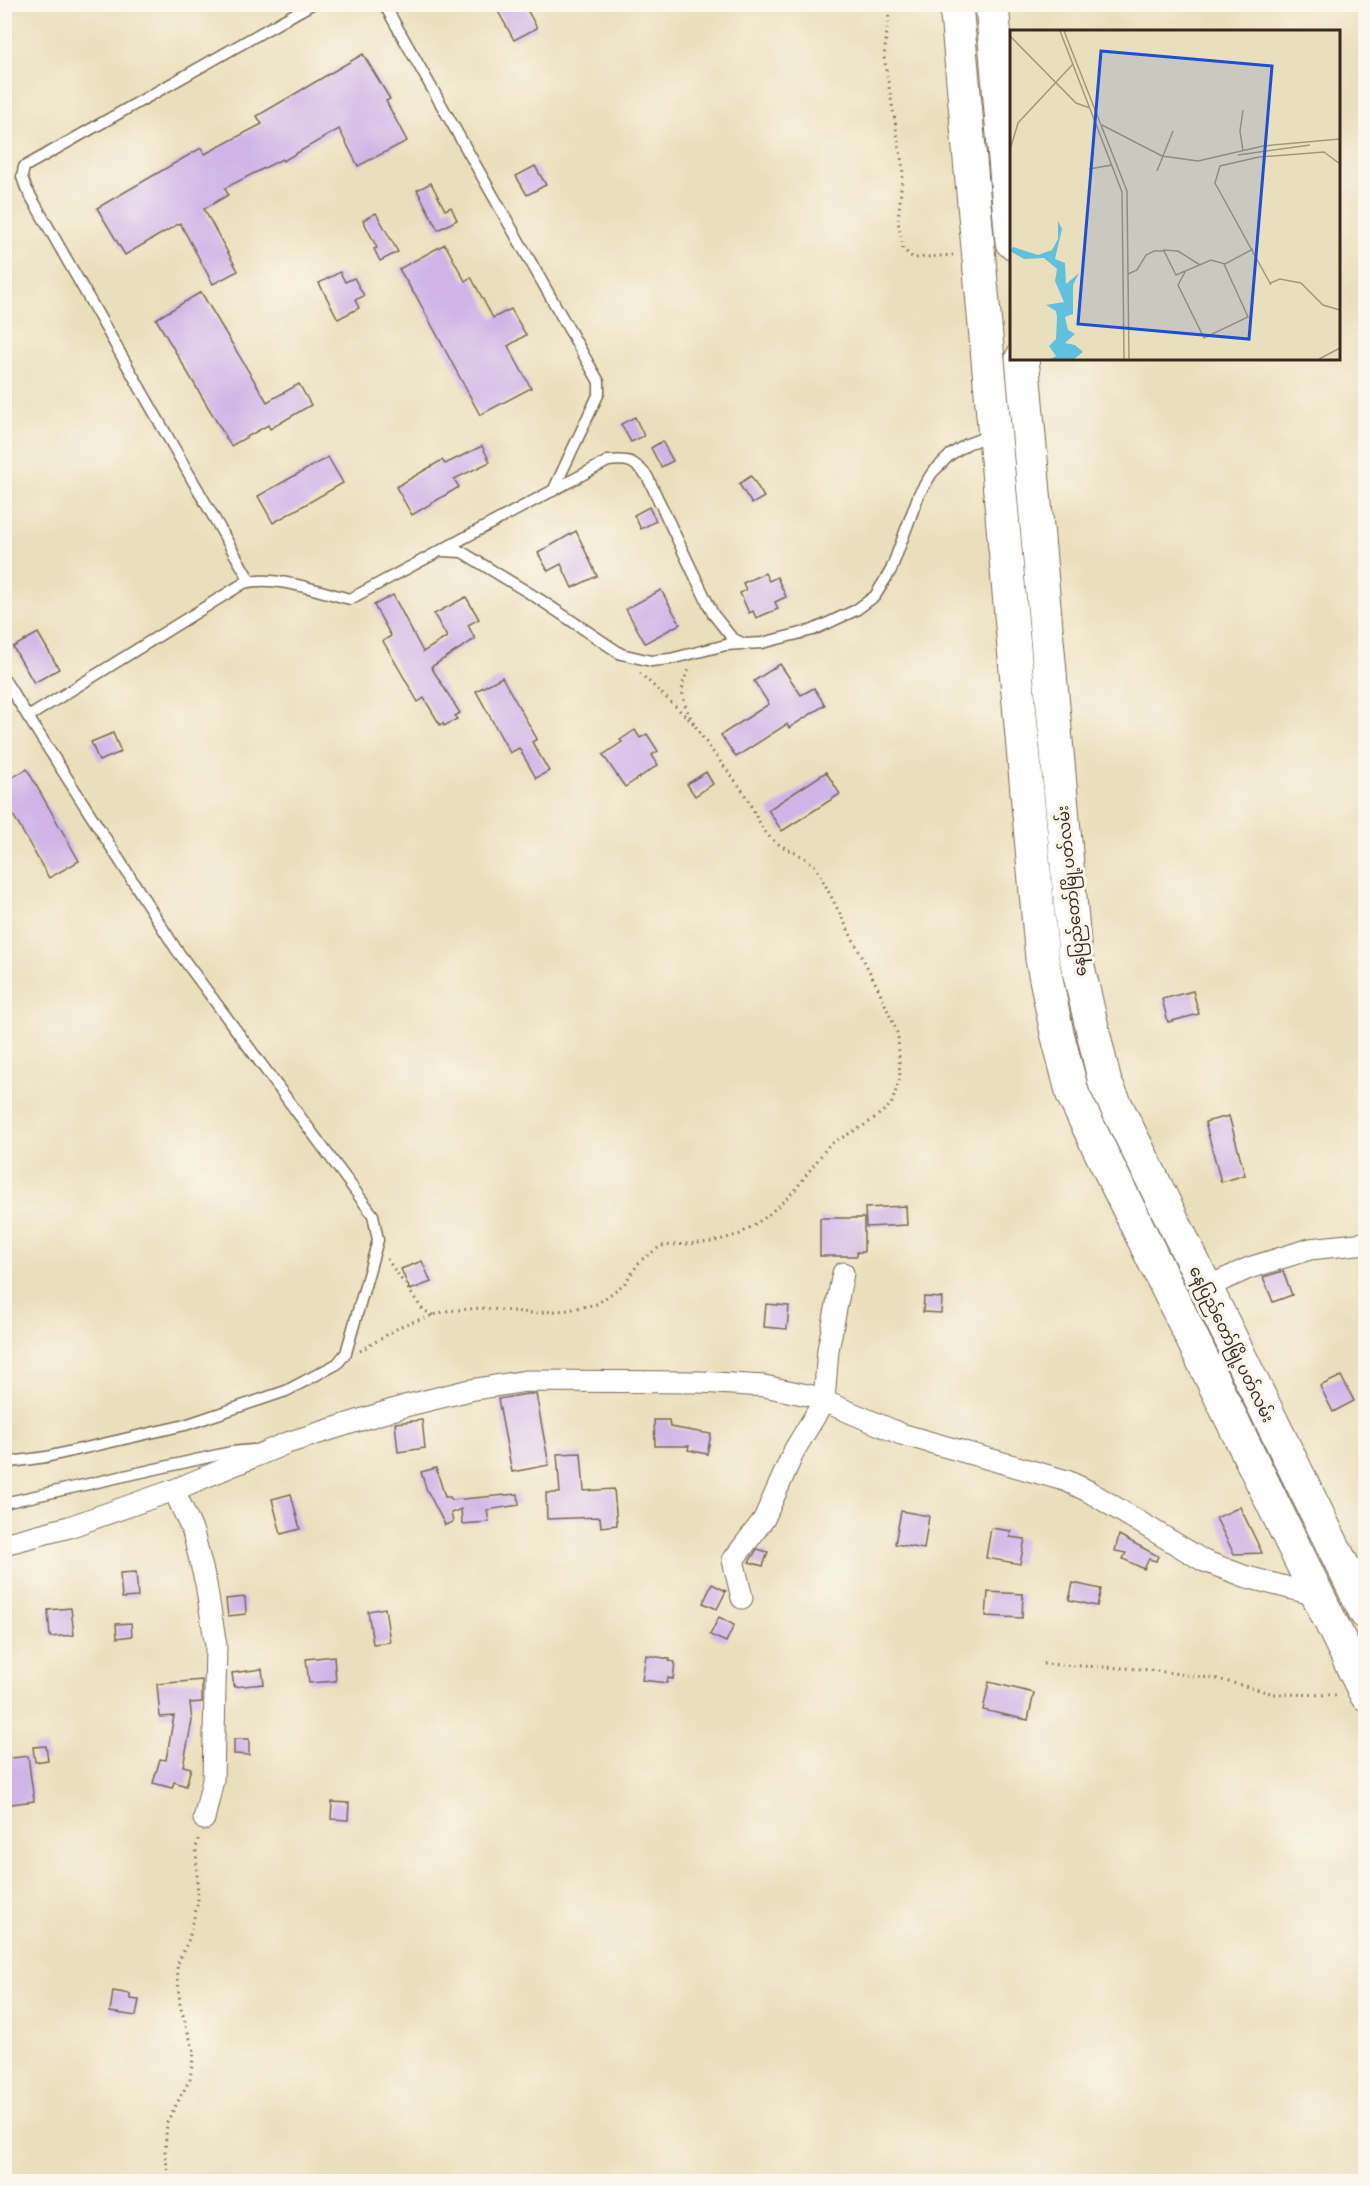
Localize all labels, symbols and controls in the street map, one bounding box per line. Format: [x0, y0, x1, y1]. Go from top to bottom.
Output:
inset map [1010, 30, 1340, 360]
street label: နေပြည်တော်မြို့ပတ်လမ်း [1051, 804, 1094, 977]
street label: နေပြည်တော်မြို့ပတ်လမ်း [1182, 1262, 1279, 1427]

